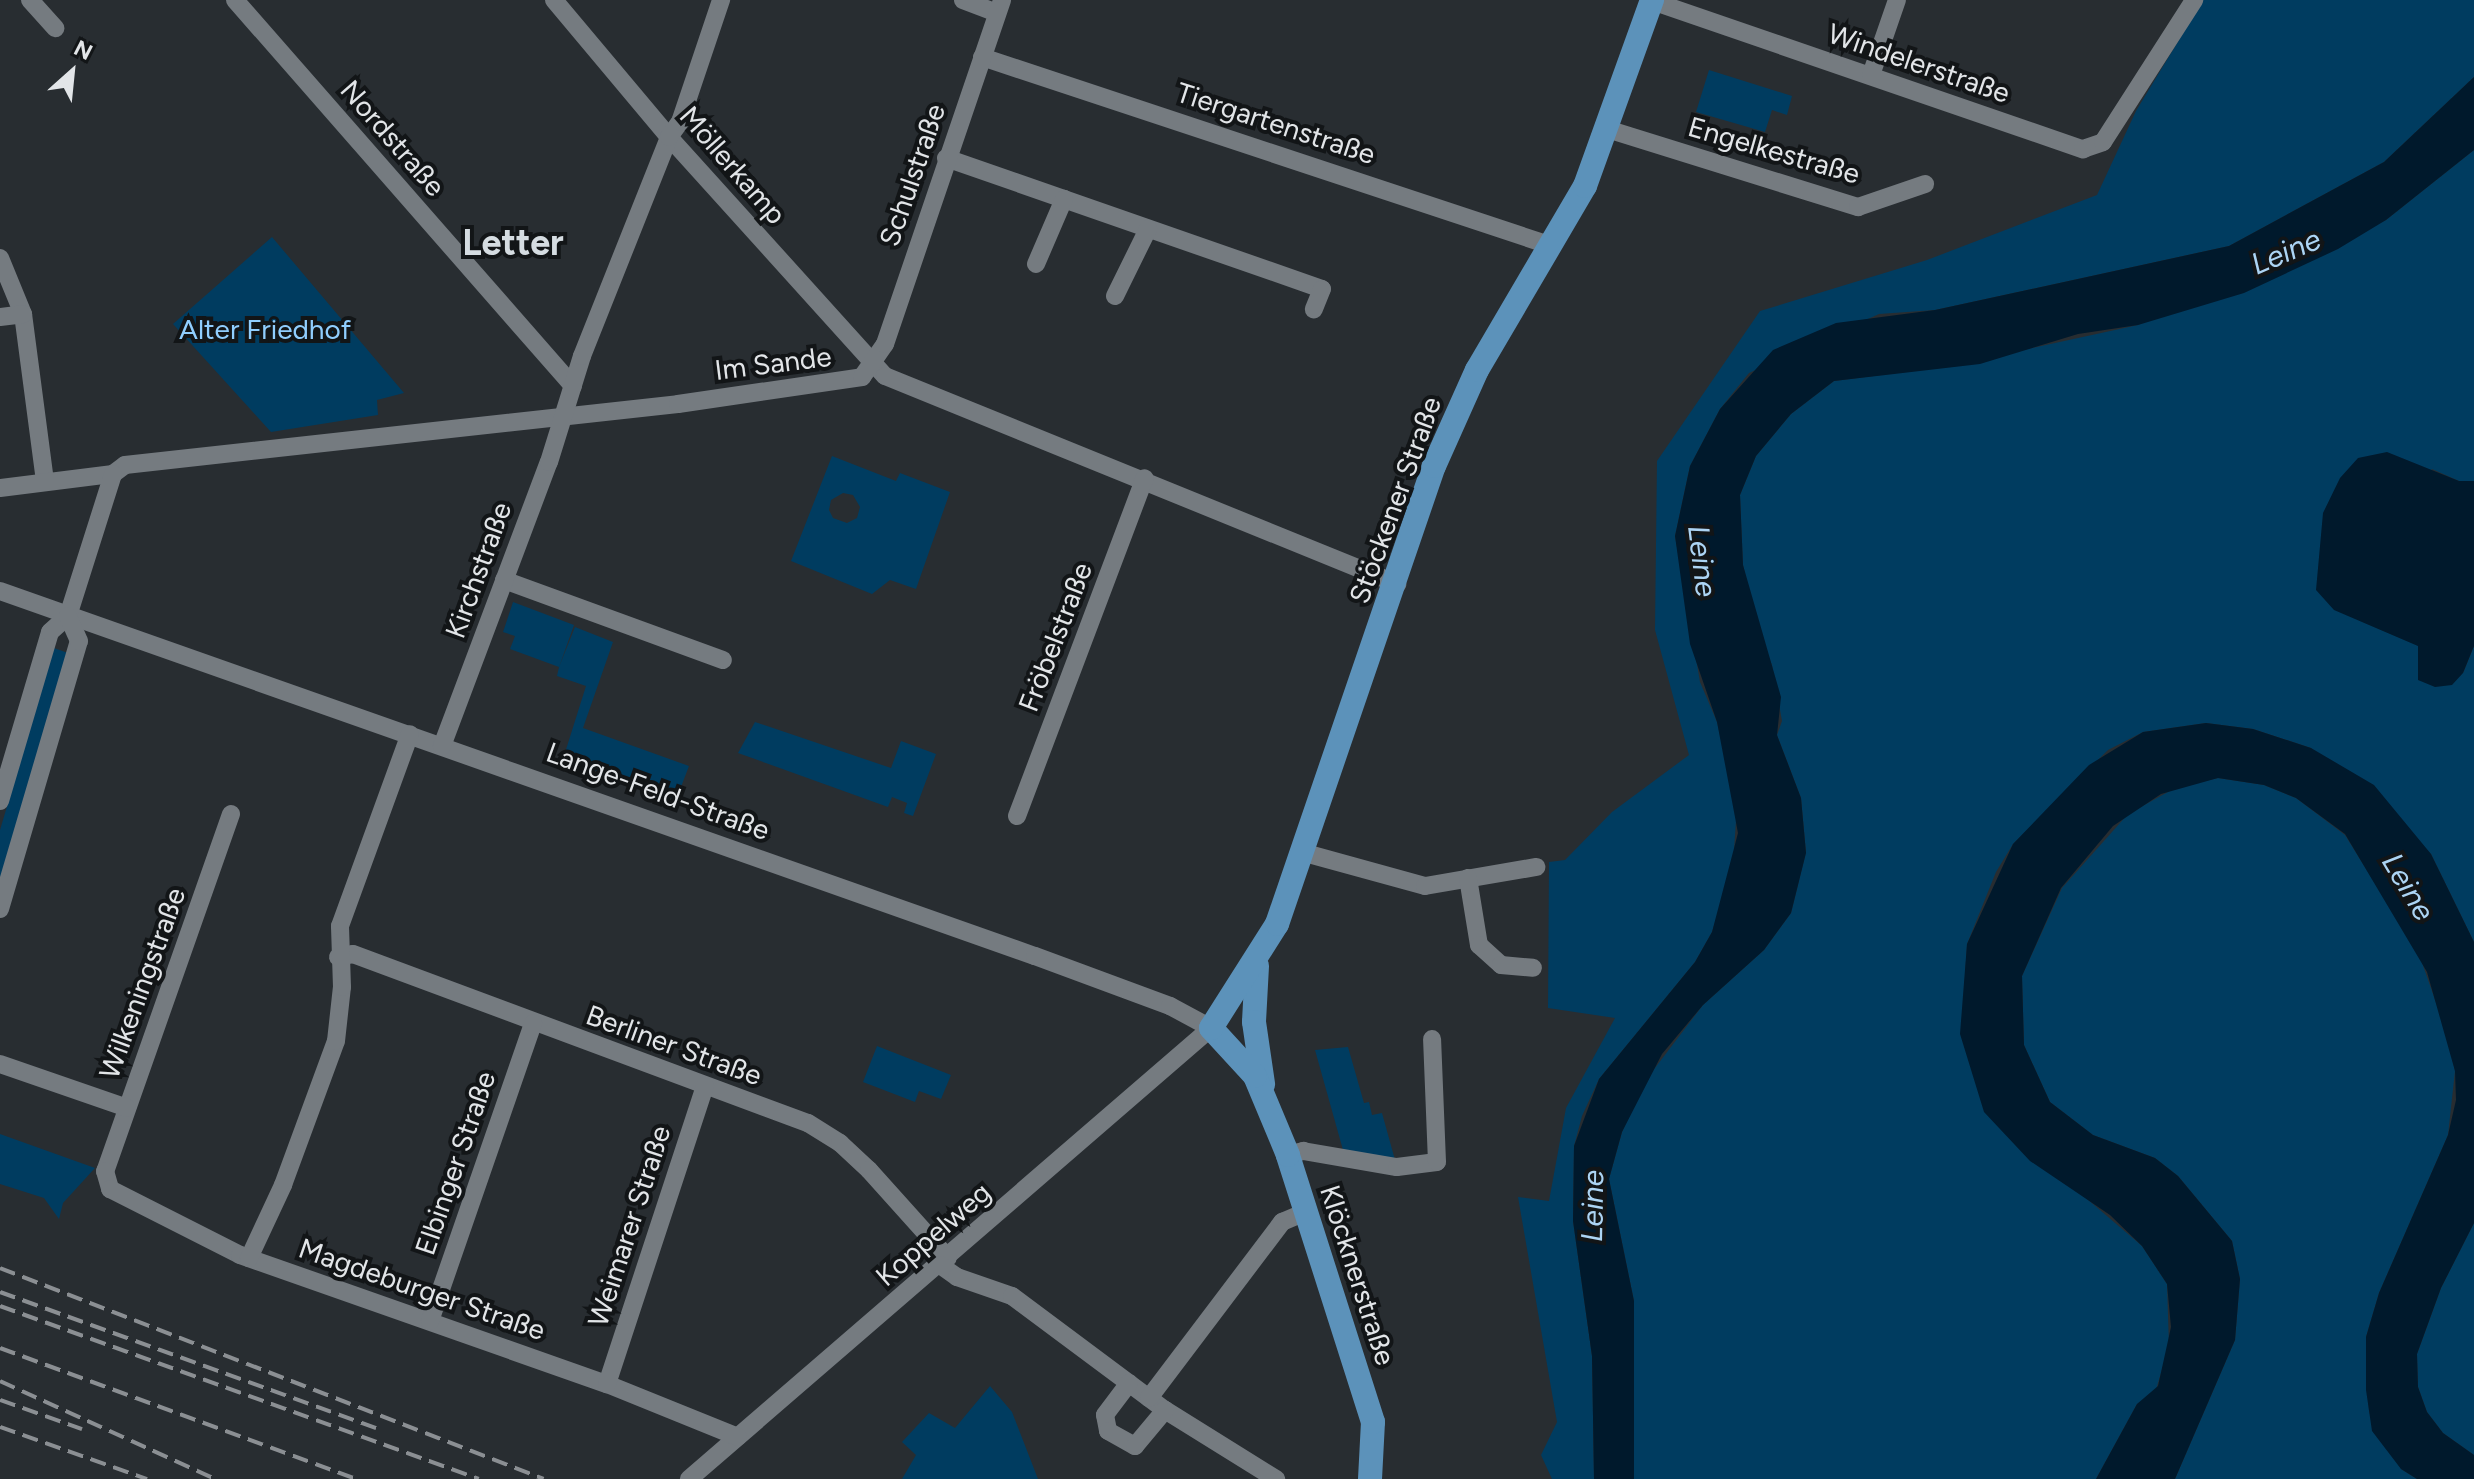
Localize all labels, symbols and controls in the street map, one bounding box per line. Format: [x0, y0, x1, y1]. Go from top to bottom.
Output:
street label: Windelerstraße [1824, 16, 2014, 110]
north arrow [32, 32, 112, 112]
text: N [69, 34, 97, 66]
street label: Nordstraße [334, 73, 452, 203]
street label: Tiergartenstraße [1172, 75, 1380, 171]
street label: Möllerkamp [673, 99, 793, 231]
street label: Schulstraße [872, 99, 952, 251]
street label: Engelkestraße [1684, 109, 1864, 191]
district label: Letter [462, 221, 564, 265]
water label: Leine [2246, 221, 2326, 283]
park label: Alter Friedhof [179, 312, 351, 346]
street label: Im Sande [713, 339, 833, 387]
street label: Stöckener Straße [1342, 392, 1448, 608]
street label: Kirchstraße [438, 497, 518, 643]
water label: Leine [1680, 523, 1724, 599]
street label: Fröbelstraße [1011, 558, 1099, 716]
street label: Lange-Feld-Straße [542, 735, 774, 847]
water label: Leine [2374, 847, 2442, 927]
street label: Wilkeningstraße [92, 883, 192, 1083]
street label: Berliner Straße [582, 998, 766, 1092]
street label: Elbinger Straße [408, 1067, 502, 1259]
street label: Weimarer Straße [581, 1121, 677, 1331]
water label: Leine [1574, 1170, 1612, 1242]
street label: Koppelweg [869, 1175, 997, 1293]
street label: Klöcknerstraße [1313, 1181, 1403, 1369]
street label: Magdeburger Straße [294, 1231, 550, 1347]

